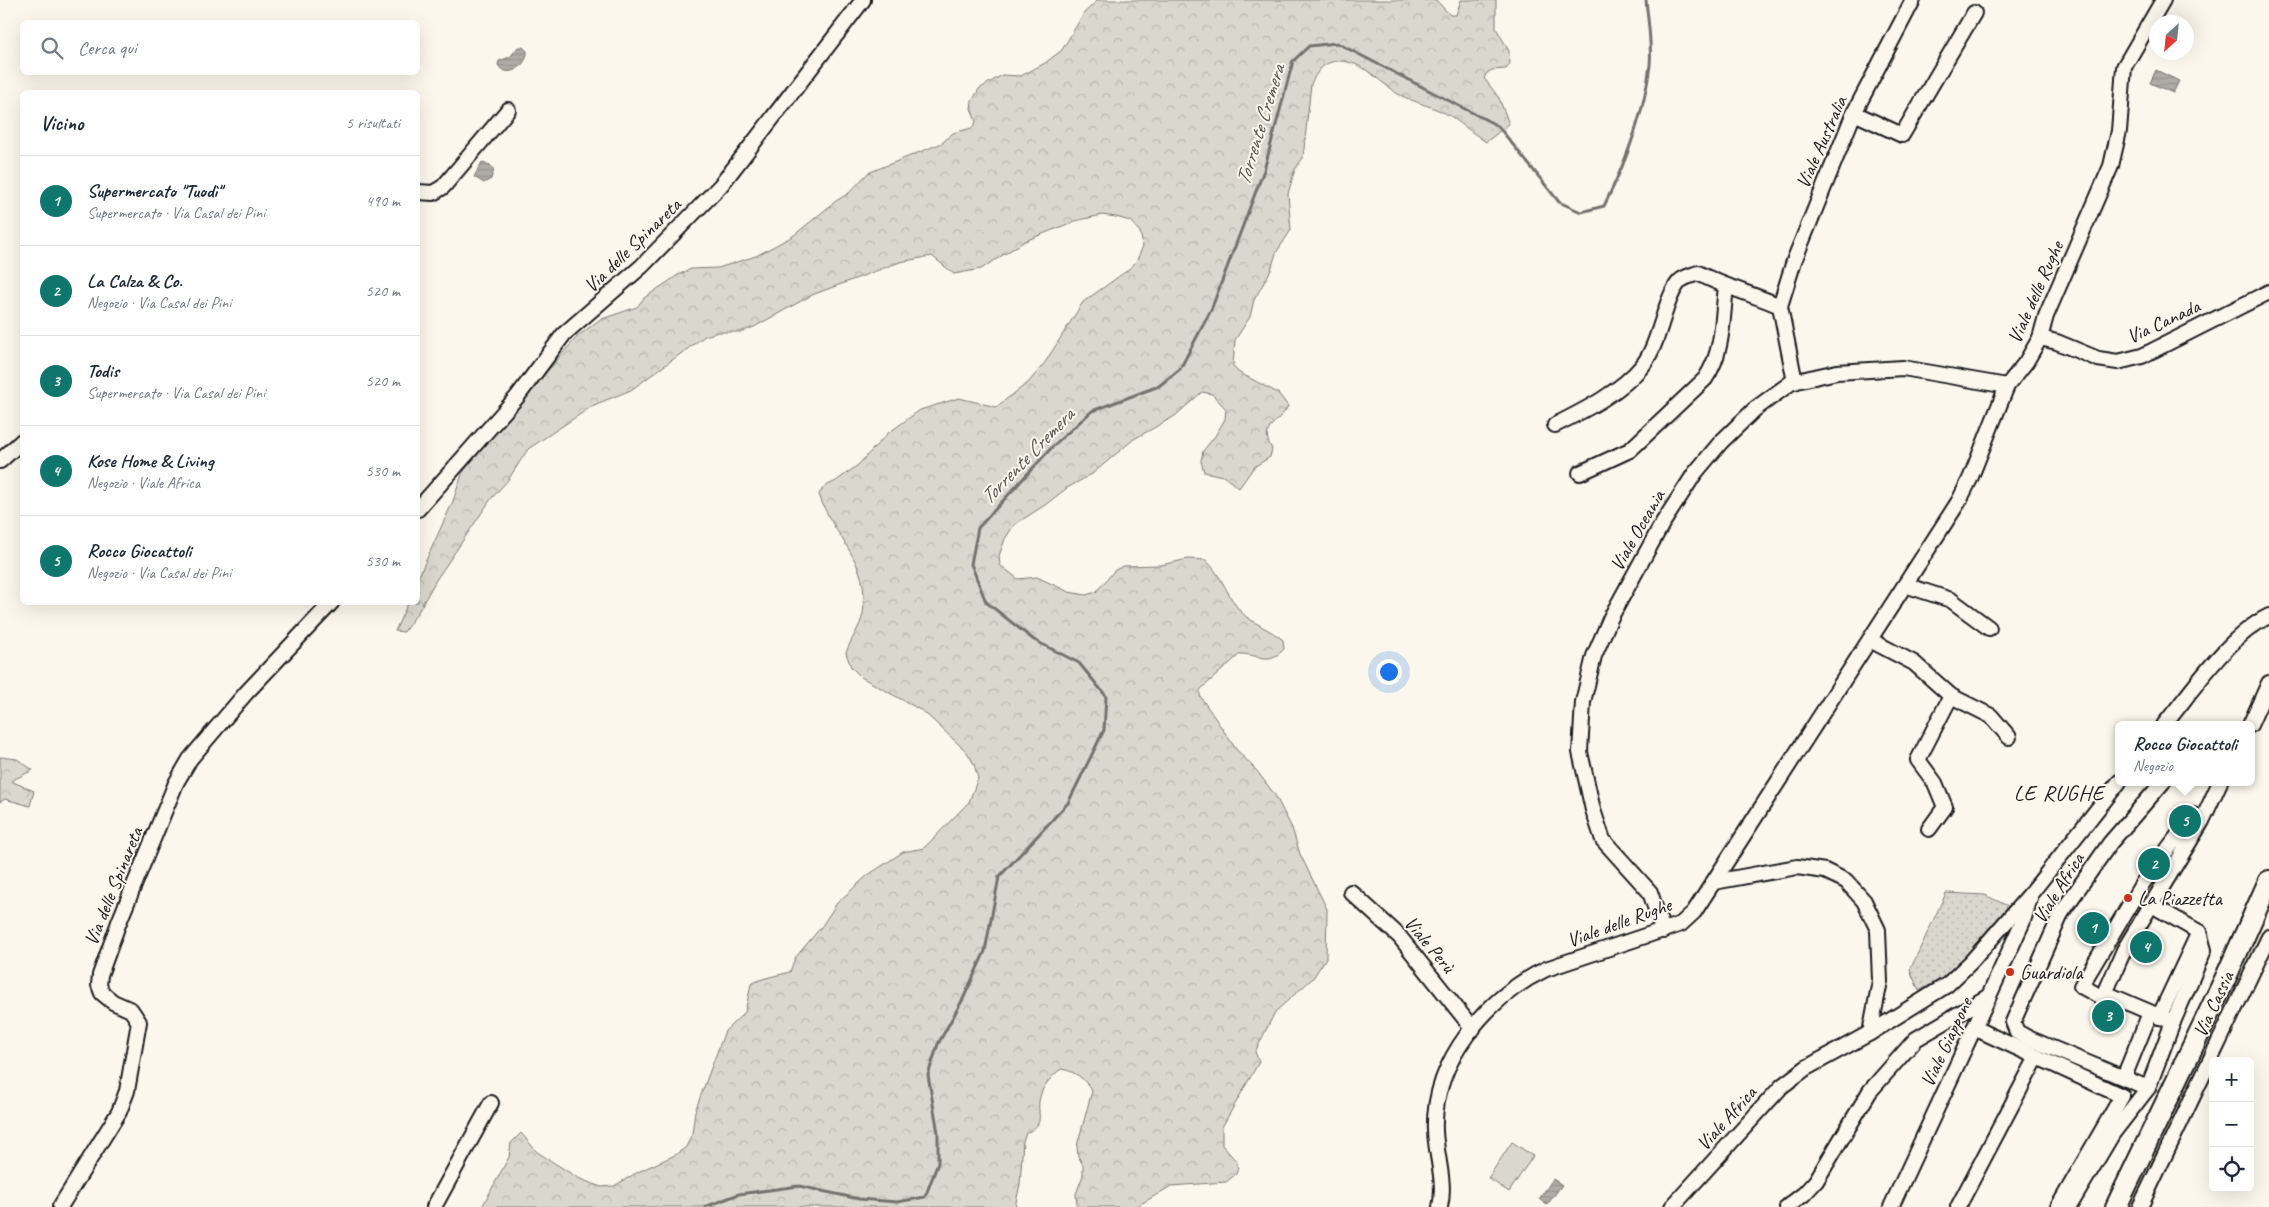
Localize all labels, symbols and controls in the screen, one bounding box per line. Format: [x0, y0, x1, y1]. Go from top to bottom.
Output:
north arrow [2149, 15, 2194, 60]
search box [20, 20, 420, 75]
icon: search [38, 34, 66, 62]
text: Cerca qui [78, 36, 137, 60]
water label: Torrente Cremera [1229, 59, 1291, 188]
street label: Viale Australia [1790, 91, 1853, 192]
text: Vicino [40, 110, 83, 136]
text: 5 risultati [346, 113, 400, 133]
text: Supermercato "Tuodì" [87, 179, 222, 203]
text: 1 [52, 191, 60, 211]
text: 490 m [366, 191, 400, 211]
street label: Via delle Spinareta [579, 191, 688, 298]
text: Supermercato · Via Casal dei Pini [87, 203, 265, 223]
street label: Viale delle Rughe [2002, 236, 2070, 347]
text: La Calza & Co. [87, 269, 182, 293]
text: 2 [52, 281, 60, 301]
text: 520 m [366, 281, 400, 301]
text: Negozio · Via Casal dei Pini [87, 293, 231, 313]
street label: Via Canada [2123, 293, 2206, 349]
text: Todis [87, 359, 119, 383]
text: 3 [52, 371, 60, 391]
text: 520 m [366, 371, 400, 391]
text: Supermercato · Via Casal dei Pini [87, 383, 265, 403]
water label: Torrente Cremera [974, 400, 1081, 510]
text: Kose Home & Living [87, 449, 214, 473]
text: 4 [52, 461, 60, 481]
text: 530 m [366, 461, 400, 481]
text: Negozio · Viale Africa [87, 473, 200, 493]
street label: Viale Oceania [1604, 484, 1671, 575]
text: Rocco Giocattoli [87, 539, 191, 563]
text: 5 [53, 551, 59, 571]
text: 530 m [366, 551, 400, 571]
text: Negozio · Via Casal dei Pini [87, 563, 231, 583]
your location [1376, 659, 1402, 685]
popup [2115, 721, 2255, 786]
text: Rocco Giocattoli [2133, 732, 2237, 756]
text: Negozio [2133, 756, 2173, 776]
district label: LE RUGHE [2014, 779, 2107, 807]
pin: 5 [2169, 802, 2201, 840]
street label: Via delle Spinareta [78, 822, 149, 949]
pin: 2 [2138, 845, 2170, 883]
street label: Viale Africa [2027, 847, 2091, 928]
place label: La Piazzetta [2138, 886, 2224, 911]
street label: Viale delle Rughe [1564, 892, 1676, 953]
marker: La Piazzetta [2122, 892, 2134, 904]
pin: 1 [2077, 909, 2109, 947]
street label: Viale Perù [1399, 911, 1462, 979]
pin: 4 [2130, 928, 2162, 966]
place label: Guardiola [2020, 960, 2084, 985]
marker: Guardiola [2004, 966, 2016, 978]
street label: Via Cassia [2187, 966, 2240, 1041]
street label: Viale Giappone [1915, 992, 1979, 1091]
pin: 3 [2092, 997, 2124, 1035]
map controls [2209, 1057, 2254, 1192]
button: + [2209, 1057, 2254, 1102]
street label: Viale Africa [1691, 1079, 1763, 1156]
button: − [2209, 1102, 2254, 1147]
button: locate [2209, 1147, 2254, 1192]

